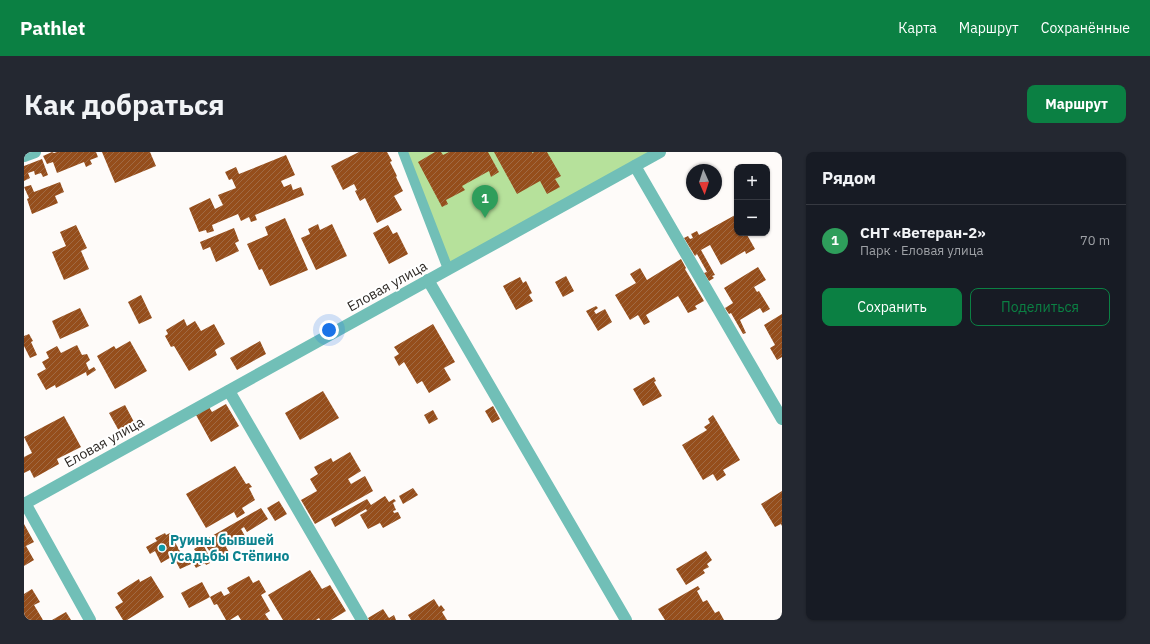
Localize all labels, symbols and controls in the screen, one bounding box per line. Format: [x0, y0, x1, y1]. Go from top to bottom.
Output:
text: Pathlet [20, 16, 85, 40]
text: Карта [898, 19, 937, 37]
text: Маршрут [959, 19, 1019, 37]
text: Сохранённые [1041, 19, 1130, 37]
button: Маршрут [1027, 85, 1126, 123]
text: Как добраться [24, 86, 225, 123]
north arrow [686, 164, 722, 200]
map controls [734, 164, 770, 236]
button: + [734, 164, 770, 200]
text: Рядом [822, 167, 876, 189]
pin: 1 [472, 185, 498, 218]
button: − [734, 200, 770, 236]
text: СНТ «Ветеран-2» [860, 223, 986, 242]
text: 1 [831, 232, 839, 249]
text: 70 m [1080, 232, 1110, 249]
text: Парк · Еловая улица [860, 242, 983, 259]
street label: Еловая улица [344, 256, 431, 315]
button: Сохранить [822, 288, 962, 326]
button: Поделиться [970, 288, 1110, 326]
your location [319, 320, 339, 340]
street label: Еловая улица [61, 412, 148, 471]
place label: Руины бывшей усадьбы Стёпино [170, 531, 290, 565]
marker: Руины бывшей усадьбы Стёпино [157, 543, 167, 553]

